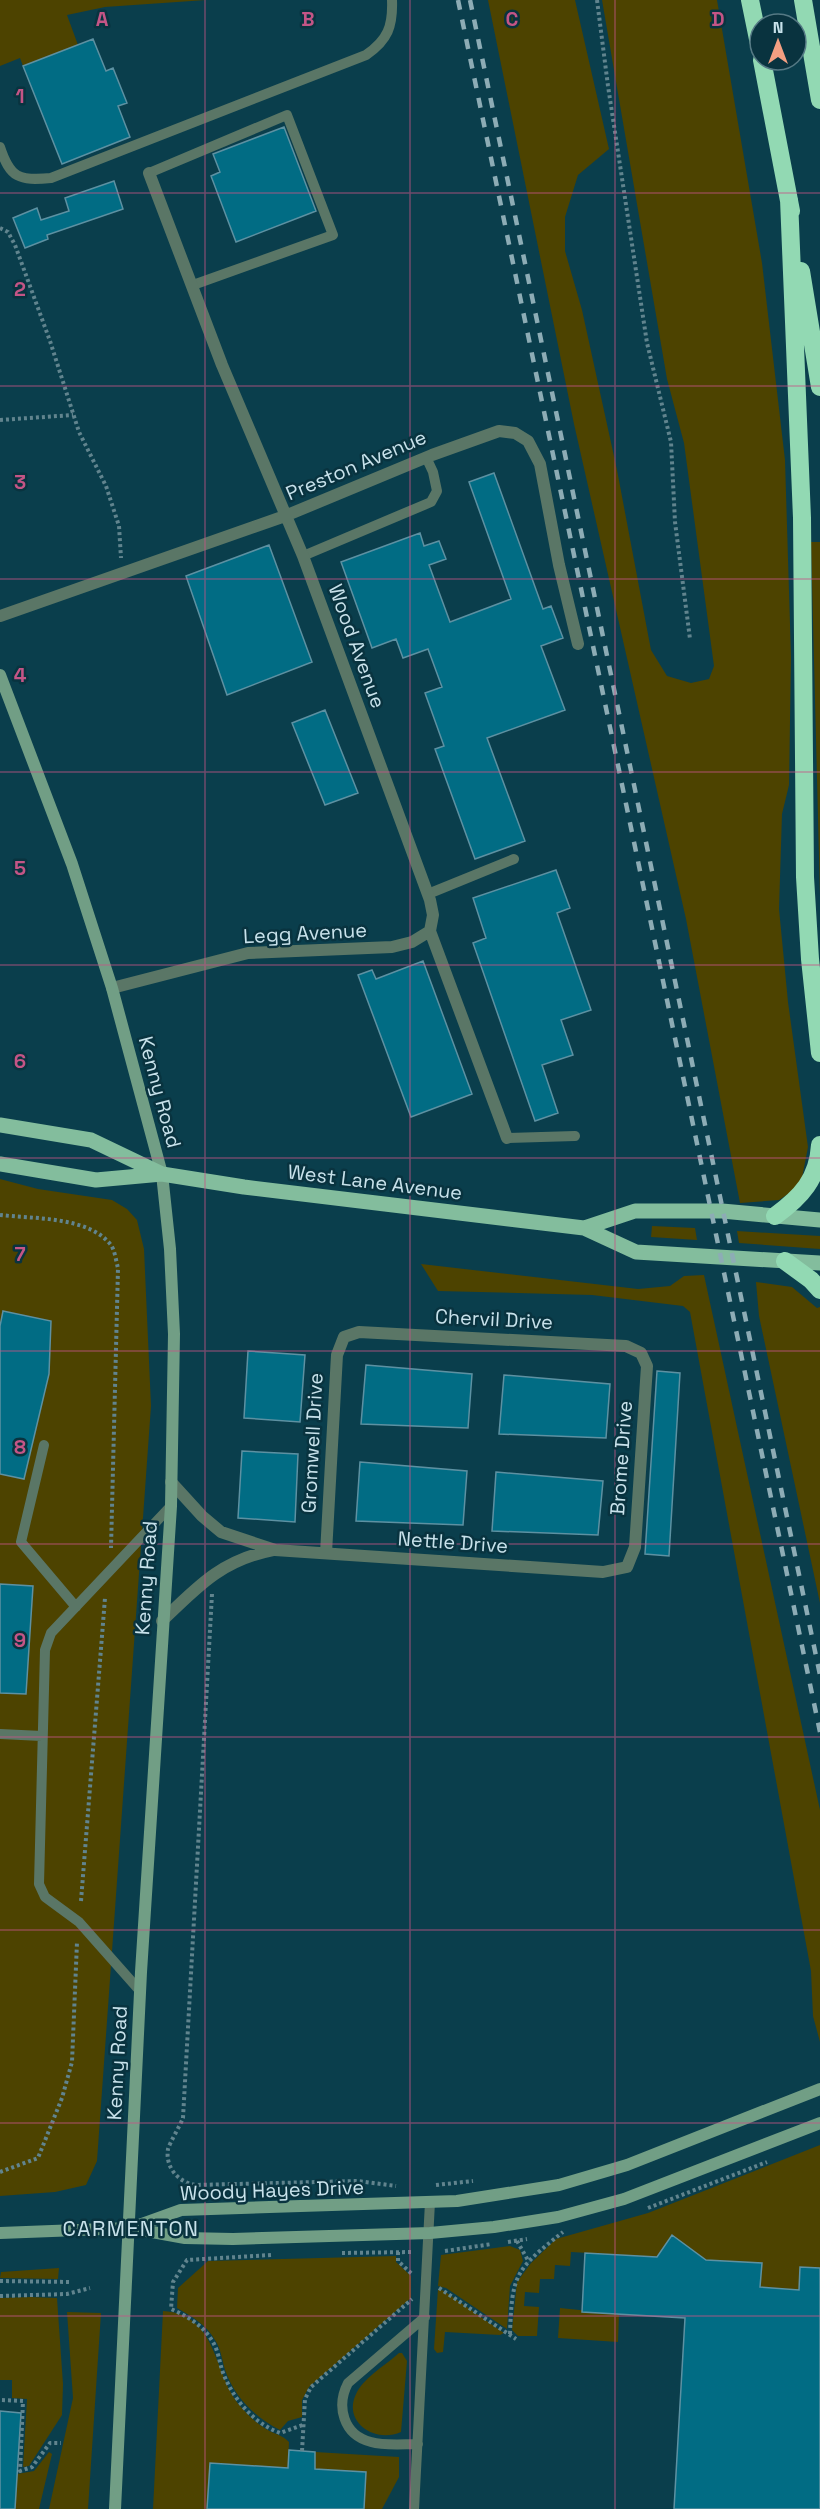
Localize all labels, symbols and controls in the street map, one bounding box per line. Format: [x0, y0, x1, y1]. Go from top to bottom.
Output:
text: A [96, 6, 109, 32]
text: B [301, 6, 315, 32]
text: C [506, 6, 519, 32]
text: D [711, 6, 725, 32]
north arrow [748, 12, 808, 72]
text: N [773, 17, 783, 38]
text: 1 [15, 83, 25, 109]
text: 2 [14, 276, 26, 302]
street label: Preston Avenue [282, 424, 430, 506]
text: 3 [14, 469, 26, 495]
street label: Wood Avenue [322, 580, 392, 712]
text: 4 [14, 662, 27, 688]
text: 5 [14, 855, 26, 881]
street label: Legg Avenue [242, 917, 368, 949]
street label: Kenny Road [133, 1033, 187, 1151]
text: 6 [14, 1048, 26, 1074]
street label: West Lane Avenue [286, 1158, 464, 1206]
text: 7 [14, 1241, 26, 1267]
street label: Chervil Drive [434, 1303, 554, 1335]
street label: Gromwell Drive [295, 1372, 329, 1514]
street label: Brome Drive [604, 1400, 638, 1516]
text: 8 [14, 1434, 26, 1460]
street label: Kenny Road [129, 1520, 163, 1636]
street label: Nettle Drive [397, 1525, 509, 1559]
text: 9 [14, 1627, 26, 1653]
street label: Kenny Road [101, 2005, 133, 2121]
street label: Woody Hayes Drive [179, 2174, 365, 2206]
district label: CARMENTON [63, 2215, 199, 2242]

